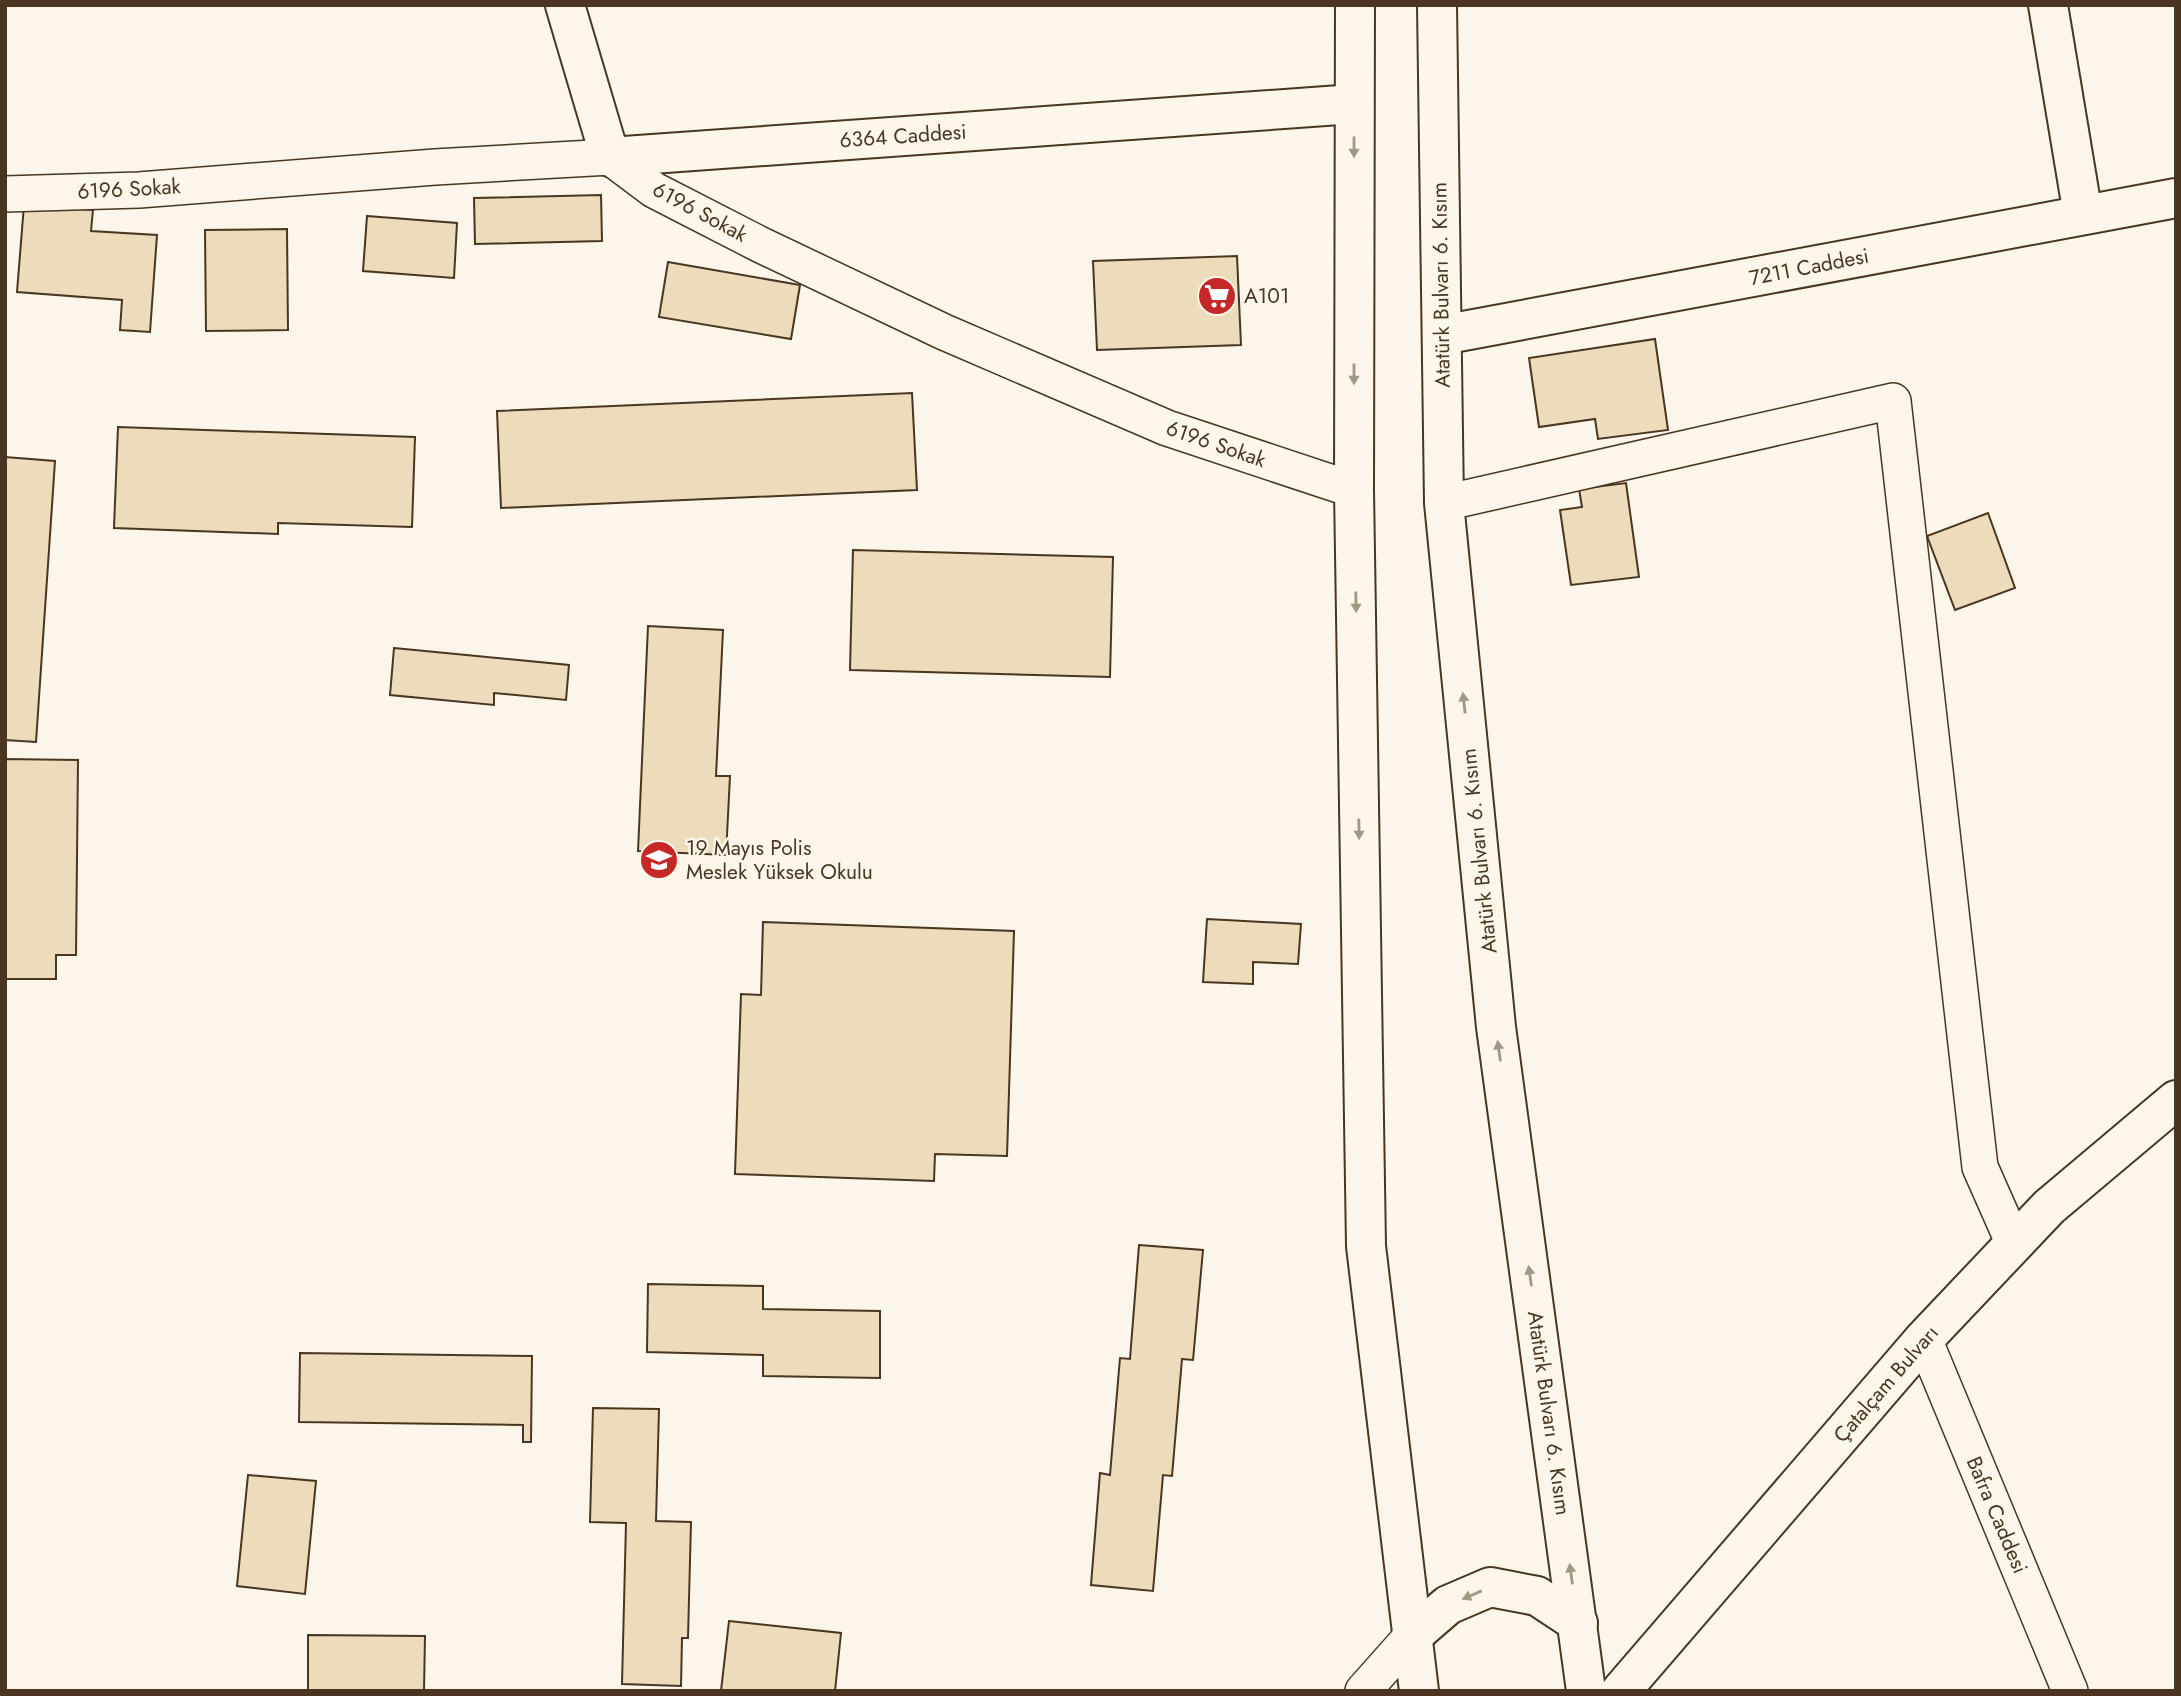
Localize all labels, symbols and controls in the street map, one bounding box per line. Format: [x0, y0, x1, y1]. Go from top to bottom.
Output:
street label: 6364 Caddesi [838, 117, 968, 155]
one-way arrow [1348, 136, 1360, 158]
street label: 6196 Sokak [76, 171, 182, 207]
street label: 6196 Sokak [647, 174, 753, 250]
street label: Atatürk Bulvarı 6. Kısım [1424, 182, 1458, 388]
street label: 7211 Caddesi [1747, 241, 1871, 293]
supermarket icon: A101 [1196, 275, 1238, 317]
place label: A101 [1244, 281, 1289, 311]
one-way arrow [1348, 364, 1360, 386]
street label: 6196 Sokak [1162, 413, 1271, 475]
one-way arrow [1350, 591, 1361, 613]
one-way arrow [1458, 692, 1469, 714]
street label: Atatürk Bulvarı 6. Kısım [1453, 747, 1505, 955]
one-way arrow [1354, 819, 1365, 841]
place label: 19 Mayıs Polis Meslek Yüksek Okulu [686, 833, 873, 887]
school or university icon: 19 Mayıs Polis Meslek Yüksek Okulu [638, 839, 680, 881]
one-way arrow [1494, 1040, 1505, 1062]
one-way arrow [1525, 1265, 1536, 1287]
street label: Atatürk Bulvarı 6. Kısım [1520, 1309, 1578, 1517]
street label: Çatalçam Bulvarı [1827, 1319, 1945, 1449]
street label: Bafra Caddesi [1959, 1452, 2035, 1578]
one-way arrow [1566, 1563, 1577, 1585]
one-way arrow [1461, 1590, 1482, 1601]

